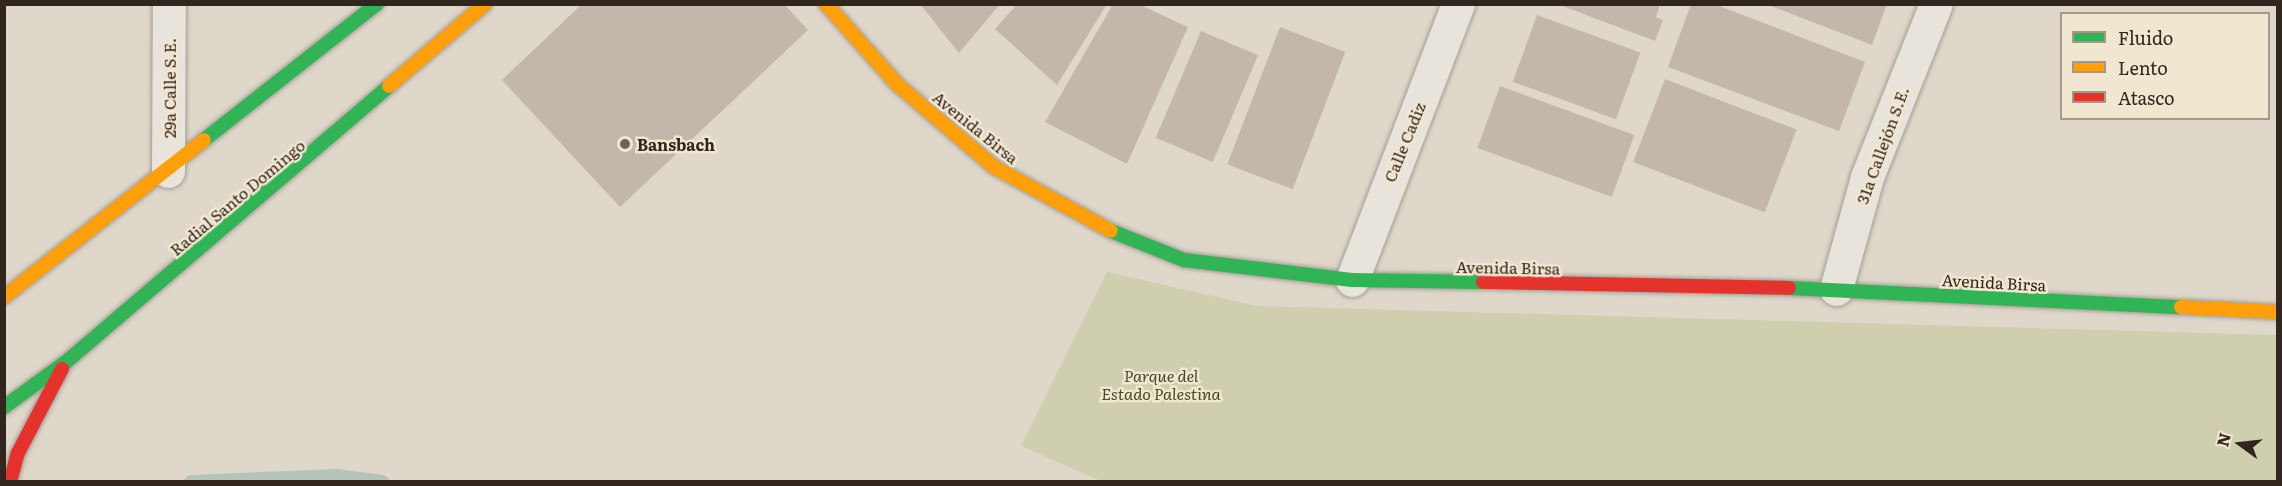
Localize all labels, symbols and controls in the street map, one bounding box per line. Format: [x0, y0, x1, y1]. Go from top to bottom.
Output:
legend [2060, 12, 2270, 120]
text: Fluido [2118, 24, 2173, 51]
street label: 29a Calle S.E. [159, 38, 179, 138]
text: Lento [2118, 54, 2168, 81]
street label: 31a Callejón S.E. [1852, 84, 1912, 206]
text: Atasco [2118, 84, 2175, 111]
street label: Avenida Birsa [929, 87, 1023, 167]
street label: Calle Cadiz [1379, 99, 1429, 185]
place label: Bansbach [637, 134, 715, 154]
street label: Radial Santo Domingo [166, 135, 308, 259]
marker: Bansbach [618, 137, 632, 151]
street label: Avenida Birsa [1456, 256, 1560, 278]
street label: Avenida Birsa [1941, 270, 2047, 294]
park label: Parque del Estado Palestina [1101, 365, 1221, 403]
north arrow [2210, 414, 2270, 474]
text: N [2209, 430, 2236, 449]

